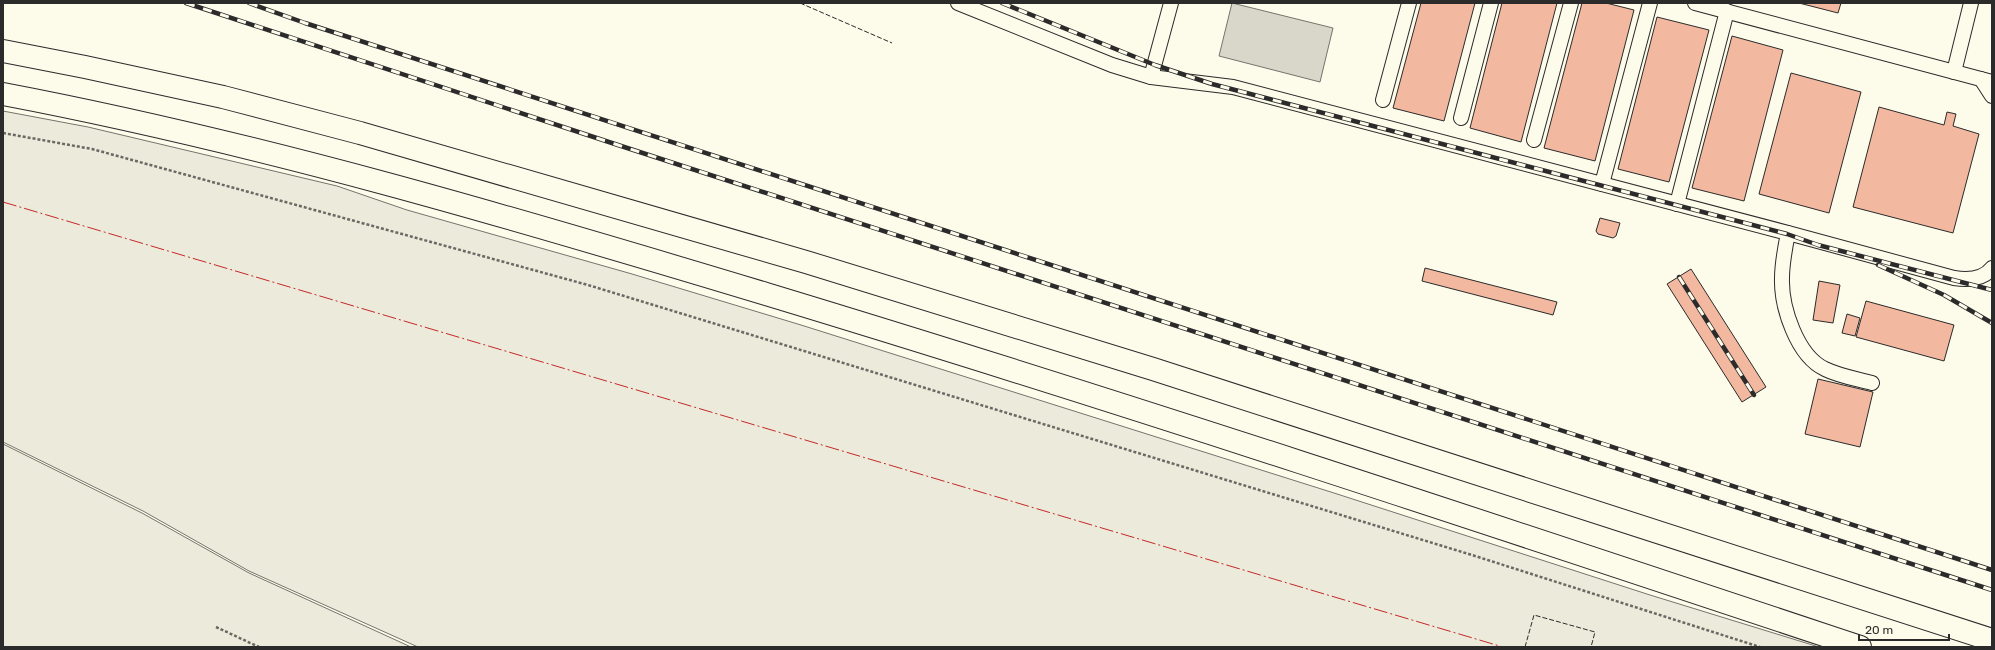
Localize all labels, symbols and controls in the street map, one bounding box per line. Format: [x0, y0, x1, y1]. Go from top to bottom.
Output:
scale bar [1859, 616, 1949, 642]
text: 20 m [1865, 623, 1893, 637]

